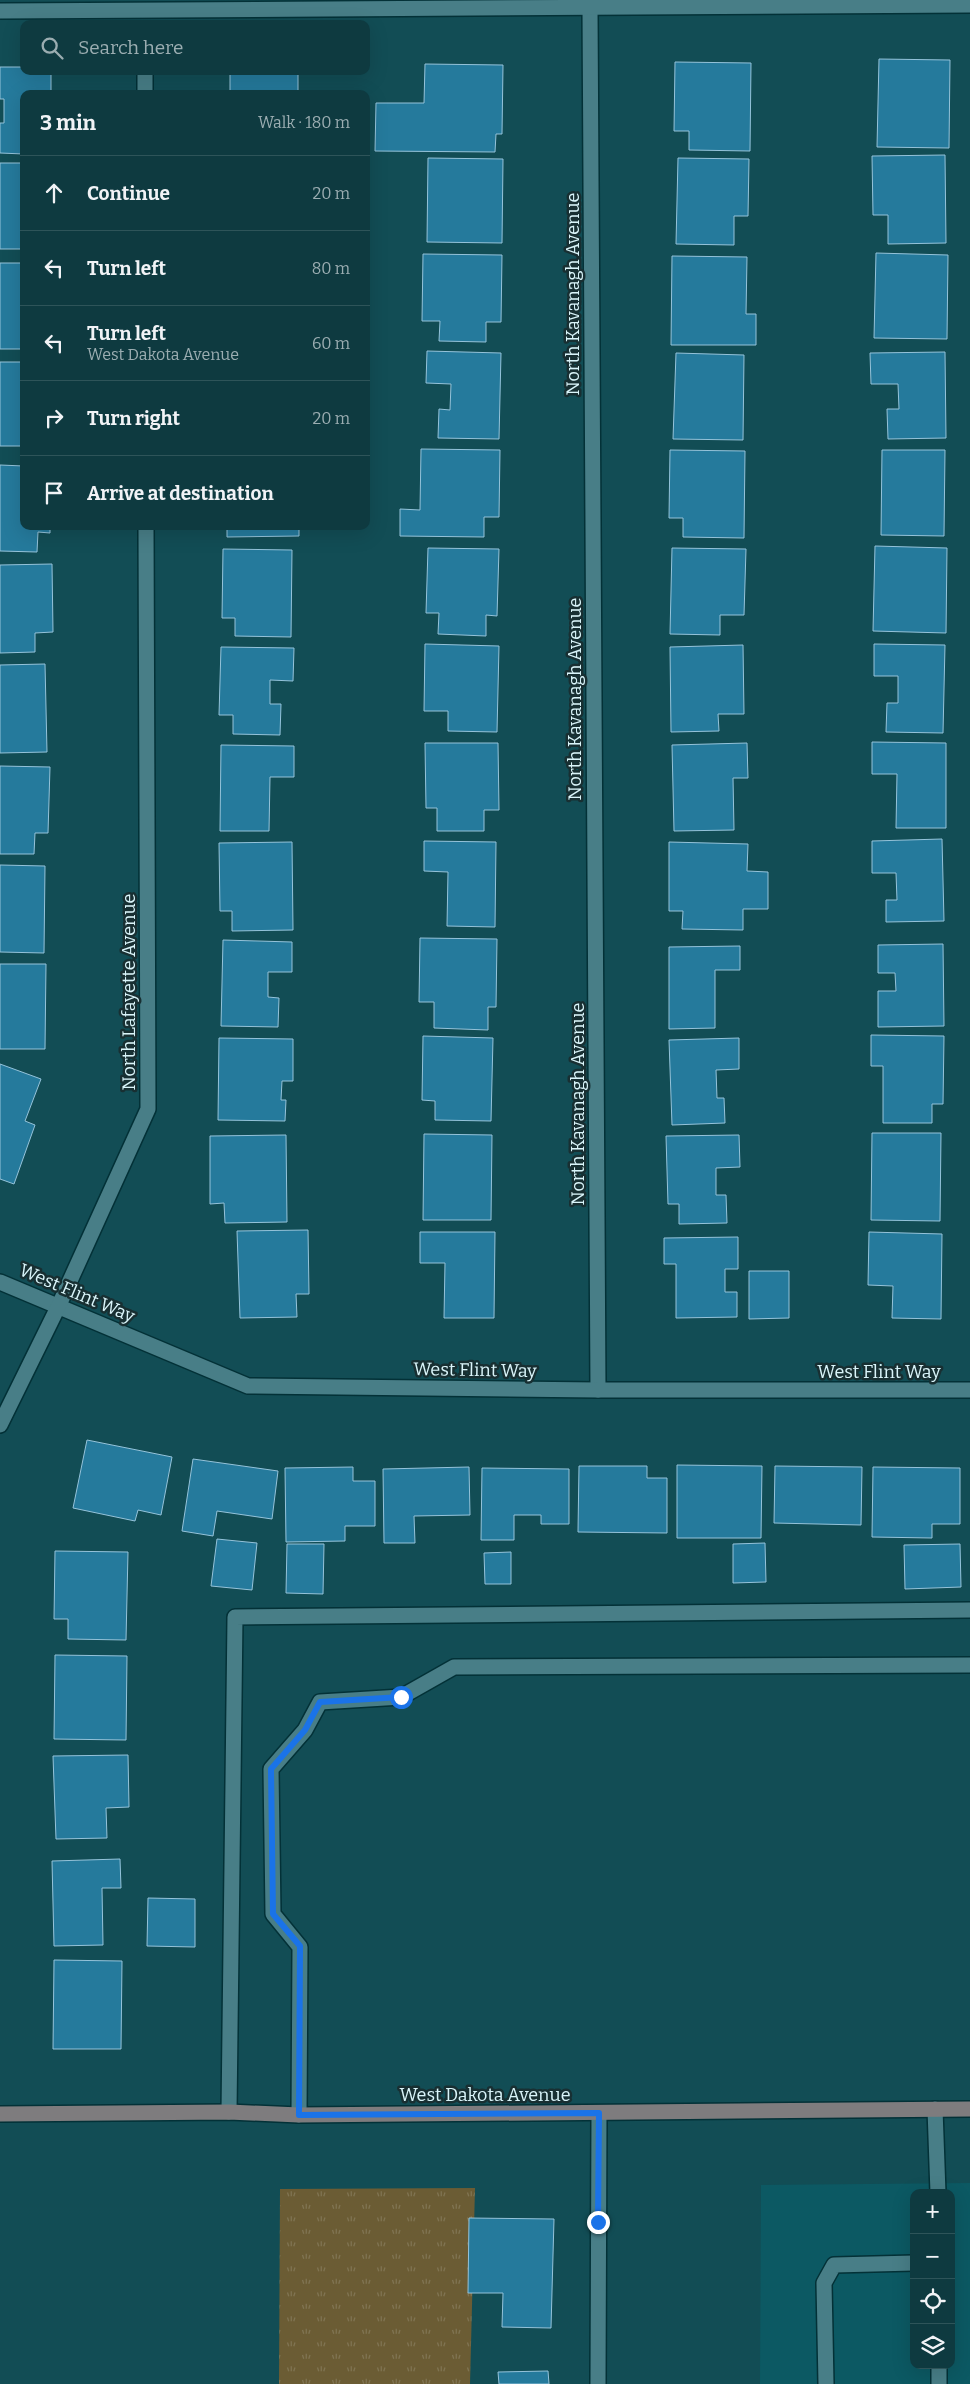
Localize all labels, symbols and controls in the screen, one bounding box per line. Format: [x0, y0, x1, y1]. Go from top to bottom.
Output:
search box [20, 20, 370, 75]
icon: search [38, 34, 66, 62]
text: Search here [78, 36, 183, 59]
text: 3 min [40, 110, 96, 136]
text: Walk · 180 m [258, 113, 350, 132]
icon: ahead [40, 179, 68, 207]
text: Continue [87, 182, 170, 205]
text: 20 m [313, 184, 350, 203]
street label: North Kavanagh Avenue [562, 193, 584, 395]
icon: left [40, 254, 68, 282]
text: Turn left [87, 257, 166, 280]
text: 80 m [312, 259, 350, 278]
text: Turn left [87, 322, 166, 345]
icon: left [40, 329, 68, 357]
text: 60 m [312, 334, 350, 353]
text: West Dakota Avenue [87, 345, 239, 364]
icon: right [40, 404, 68, 432]
text: Turn right [87, 407, 180, 430]
text: 20 m [313, 409, 350, 428]
icon: arrive [40, 479, 68, 507]
text: Arrive at destination [87, 482, 274, 505]
street label: North Kavanagh Avenue [564, 598, 586, 800]
street label: North Lafayette Avenue [118, 894, 140, 1090]
street label: North Kavanagh Avenue [567, 1003, 589, 1205]
street label: West Flint Way [16, 1259, 139, 1327]
street label: West Flint Way [413, 1358, 537, 1382]
street label: West Flint Way [817, 1361, 941, 1383]
route start [390, 1686, 413, 1709]
street label: West Dakota Avenue [399, 2084, 571, 2106]
map controls [910, 2189, 955, 2369]
button: + [910, 2189, 955, 2234]
route end [587, 2211, 610, 2234]
button: − [910, 2234, 955, 2279]
button: locate [910, 2279, 955, 2324]
button: layers [910, 2324, 955, 2369]

